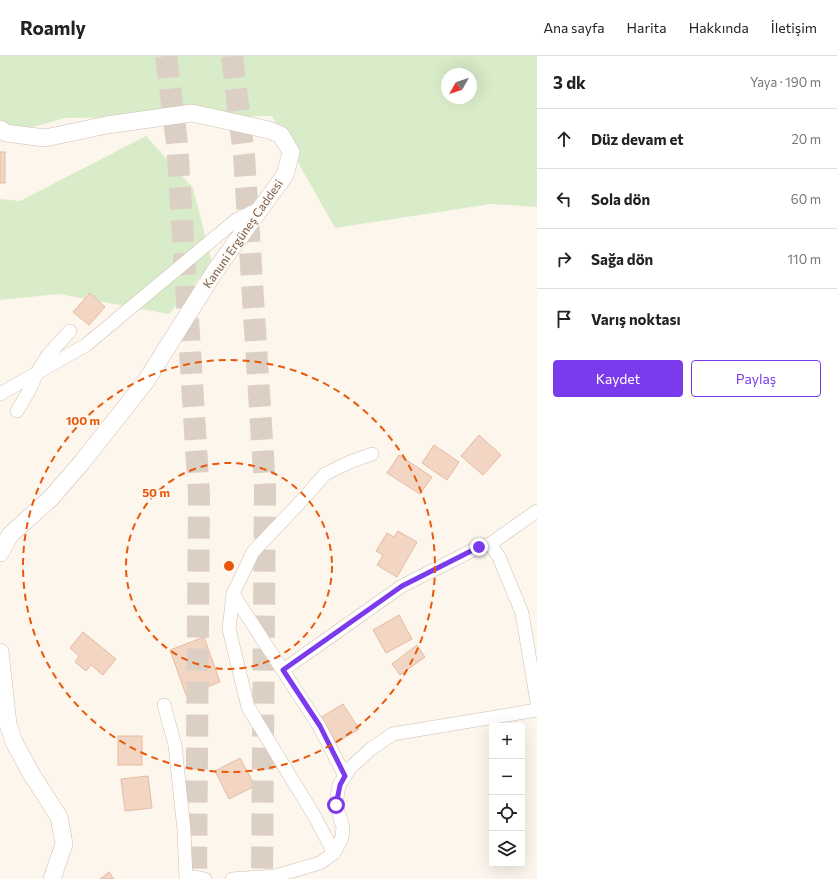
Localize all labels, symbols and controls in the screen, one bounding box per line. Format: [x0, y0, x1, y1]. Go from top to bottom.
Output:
text: Roamly [20, 16, 86, 39]
text: Ana sayfa [543, 19, 605, 36]
text: Harita [627, 19, 667, 36]
text: Hakkında [689, 19, 749, 36]
text: İletişim [771, 19, 817, 36]
north arrow [441, 68, 477, 104]
text: 3 dk [553, 72, 586, 93]
text: Yaya · 190 m [750, 74, 821, 90]
icon: ahead [553, 128, 575, 150]
text: Düz devam et [591, 130, 684, 148]
text: 20 m [792, 131, 821, 147]
street label: Kanuni Ergüneş Caddesi [199, 176, 285, 290]
icon: left [553, 188, 575, 210]
text: Sola dön [591, 190, 650, 208]
text: 60 m [791, 191, 821, 207]
icon: right [553, 248, 575, 270]
text: Sağa dön [591, 250, 653, 268]
text: 110 m [788, 251, 821, 267]
icon: arrive [553, 308, 575, 330]
text: Varış noktası [591, 310, 681, 328]
button: Kaydet [553, 360, 683, 397]
button: Paylaş [691, 360, 821, 397]
text: 100 m [66, 413, 100, 427]
text: 50 m [142, 485, 170, 499]
route end [470, 538, 488, 556]
centre of rings [222, 559, 236, 573]
map controls [489, 723, 525, 867]
button: + [489, 723, 525, 759]
button: − [489, 759, 525, 795]
button: locate [489, 795, 525, 831]
route start [327, 796, 345, 814]
button: layers [489, 831, 525, 867]

